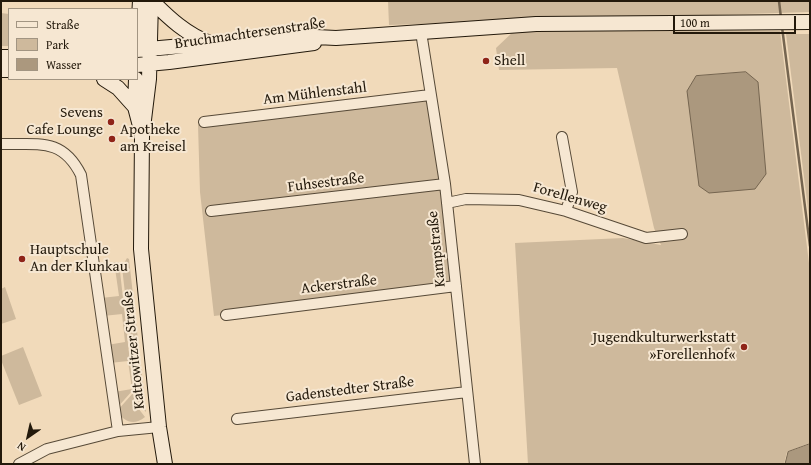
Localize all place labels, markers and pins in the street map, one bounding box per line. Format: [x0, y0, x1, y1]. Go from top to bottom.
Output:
place label: Shell [494, 52, 525, 70]
marker: Shell [481, 56, 491, 66]
place label: Sevens Cafe Lounge [27, 104, 103, 139]
marker: Sevens Cafe Lounge [106, 117, 116, 127]
place label: Apotheke am Kreisel [120, 121, 186, 156]
marker: Apotheke am Kreisel [107, 134, 117, 144]
place label: Hauptschule An der Klunkau [30, 241, 128, 276]
marker: Hauptschule An der Klunkau [17, 254, 27, 264]
place label: Jugendkulturwerkstatt »Forellenhof« [593, 329, 736, 364]
marker: Jugendkulturwerkstatt »Forellenhof« [739, 342, 749, 352]

